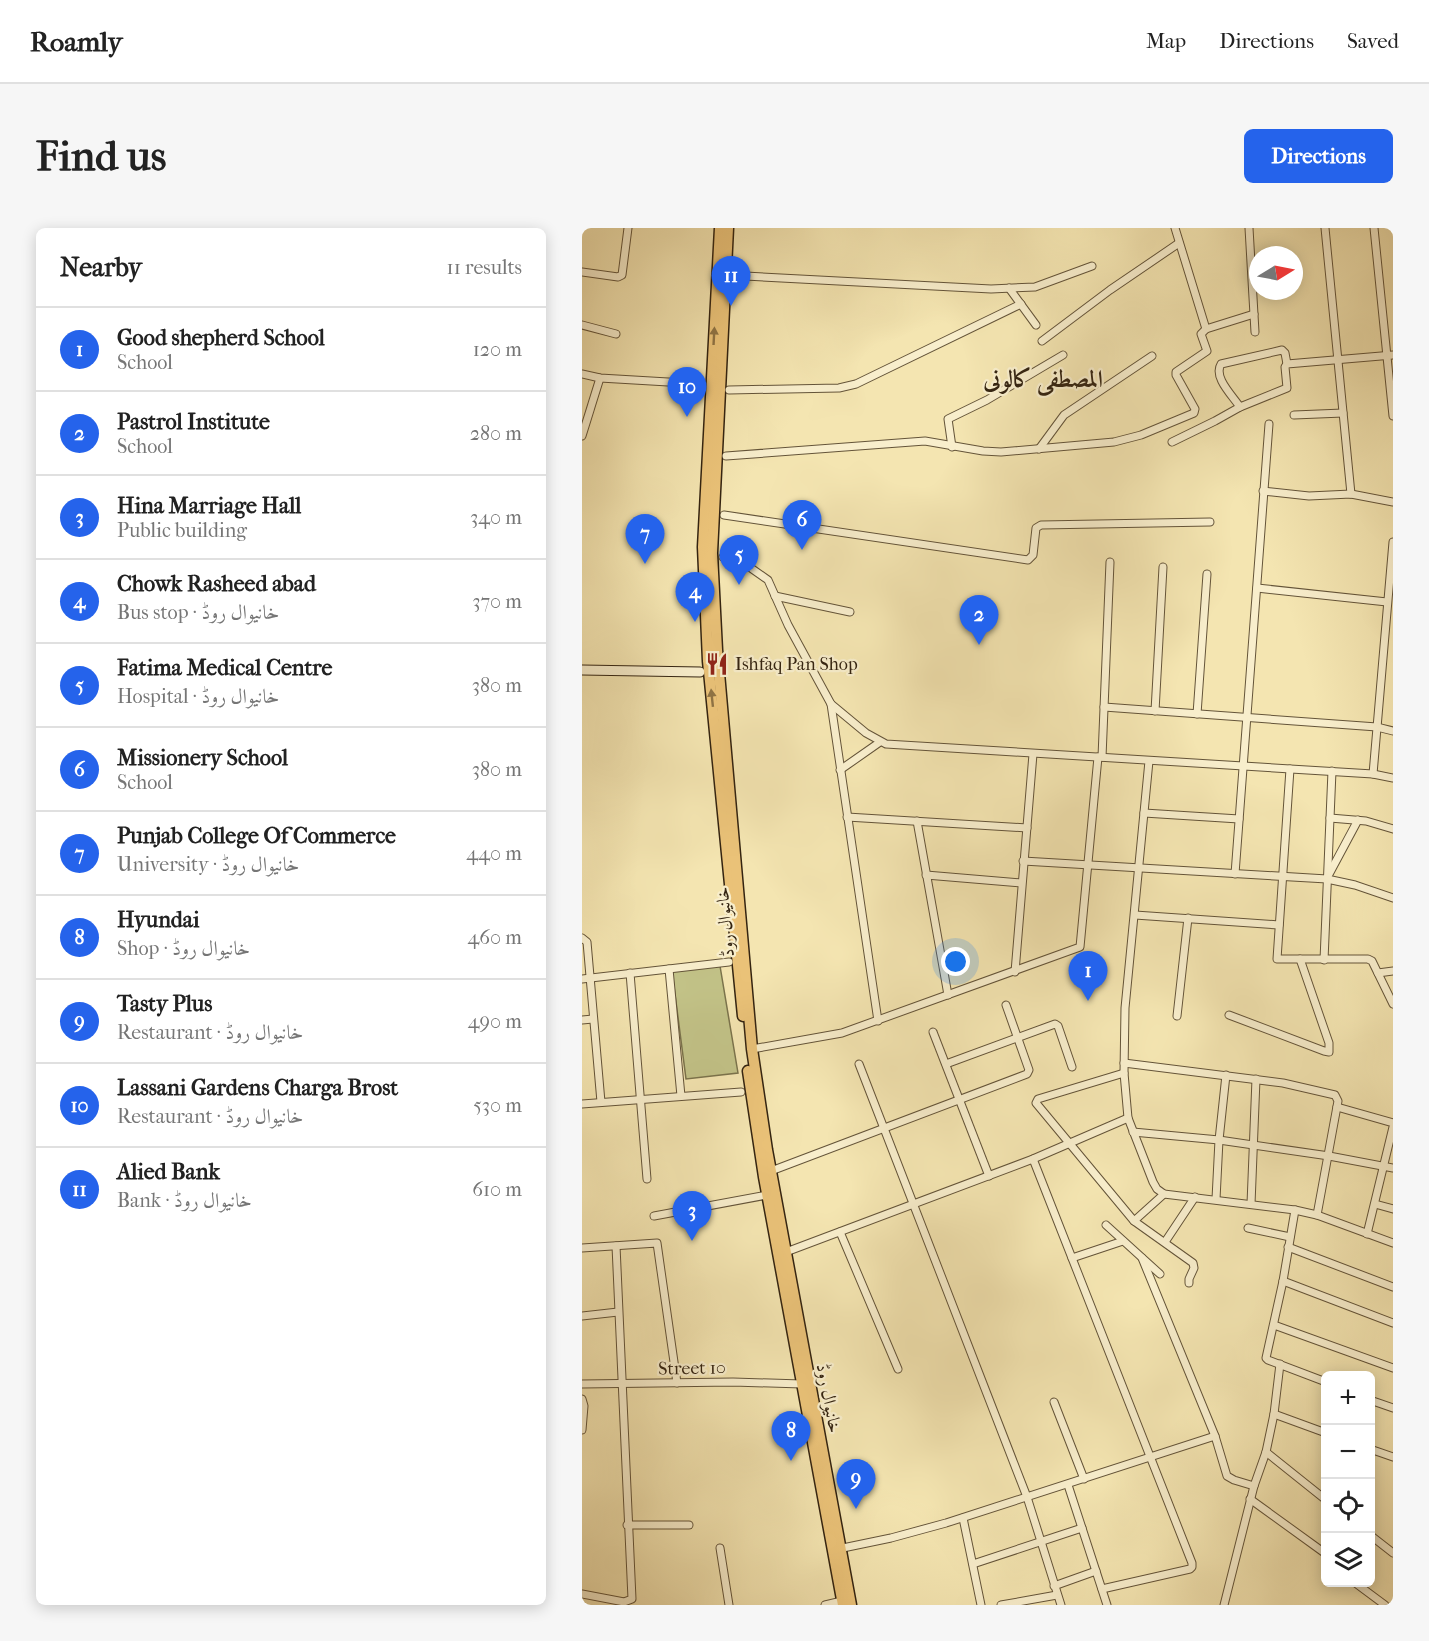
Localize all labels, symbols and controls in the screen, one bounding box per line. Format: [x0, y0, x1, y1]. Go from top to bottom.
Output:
text: Roamly [30, 25, 122, 58]
text: Map [1146, 29, 1186, 53]
text: Directions [1219, 29, 1314, 53]
text: Saved [1347, 29, 1399, 53]
button: Directions [1244, 129, 1393, 183]
text: Find us [36, 132, 166, 181]
north arrow [1249, 246, 1303, 300]
text: Nearby [60, 252, 142, 283]
text: 11 results [447, 256, 522, 279]
pin: 11 [712, 256, 750, 306]
text: Good shepherd School [117, 325, 325, 351]
one-way arrow [709, 326, 718, 345]
text: 1 [76, 338, 83, 361]
text: 120 m [473, 338, 522, 361]
text: School [117, 351, 173, 374]
district label: المصطفی کالونی [982, 365, 1103, 396]
pin: 10 [668, 368, 706, 417]
text: Pastrol Institute [117, 409, 270, 435]
text: 2 [74, 422, 85, 445]
text: 280 m [470, 422, 522, 445]
text: School [117, 435, 173, 458]
text: Hina Marriage Hall [117, 493, 301, 519]
pin: 6 [782, 500, 822, 550]
text: 3 [75, 506, 84, 529]
text: 340 m [470, 506, 522, 529]
pin: 7 [626, 514, 664, 564]
text: Public building [117, 519, 247, 542]
pin: 5 [720, 536, 758, 585]
text: Chowk Rasheed abad [117, 571, 316, 597]
pin: 4 [676, 572, 714, 622]
text: 4 [74, 590, 85, 613]
text: 370 m [472, 590, 522, 613]
pin: 2 [960, 596, 998, 645]
text: Bus stop · خانیوال روڈ [117, 601, 279, 624]
restaurant icon: Ishfaq Pan Shop [704, 651, 730, 677]
place label: Ishfaq Pan Shop [735, 654, 858, 675]
text: Fatima Medical Centre [117, 655, 332, 681]
text: 5 [75, 674, 84, 697]
text: 380 m [472, 674, 522, 697]
text: Hospital · خانیوال روڈ [117, 685, 279, 708]
one-way arrow [707, 689, 717, 708]
text: Missionery School [117, 745, 288, 771]
text: 6 [74, 758, 85, 781]
text: 380 m [472, 758, 522, 781]
text: School [117, 771, 173, 794]
text: Punjab College Of Commerce [117, 823, 396, 849]
text: 7 [75, 842, 84, 865]
text: 440 m [466, 842, 522, 865]
text: University · خانیوال روڈ [117, 853, 299, 876]
street label: خانیوال روڈ [712, 886, 739, 958]
text: Hyundai [117, 907, 199, 933]
text: 8 [74, 926, 85, 949]
text: 460 m [467, 926, 522, 949]
text: Shop · خانیوال روڈ [117, 937, 250, 960]
your location [941, 947, 970, 976]
pin: 1 [1068, 952, 1108, 1001]
text: Tasty Plus [117, 991, 212, 1017]
text: 9 [74, 1010, 85, 1033]
text: 490 m [468, 1010, 522, 1033]
text: Restaurant · خانیوال روڈ [117, 1021, 303, 1044]
text: Lassani Gardens Charga Brost [117, 1075, 398, 1101]
text: 10 [70, 1094, 89, 1117]
text: 530 m [473, 1094, 522, 1117]
text: Restaurant · خانیوال روڈ [117, 1105, 303, 1128]
text: Alied Bank [117, 1159, 220, 1185]
text: 11 [72, 1178, 87, 1201]
text: 610 m [472, 1178, 522, 1201]
text: Bank · خانیوال روڈ [117, 1189, 252, 1212]
pin: 3 [672, 1192, 712, 1241]
street label: Street 10 [658, 1357, 726, 1380]
street label: خانیوال روڈ [811, 1362, 846, 1435]
map controls [1321, 1371, 1375, 1587]
button: + [1321, 1371, 1375, 1425]
pin: 8 [772, 1412, 810, 1461]
button: − [1321, 1425, 1375, 1479]
pin: 9 [836, 1460, 876, 1509]
button: locate [1321, 1479, 1375, 1533]
button: layers [1321, 1533, 1375, 1587]

